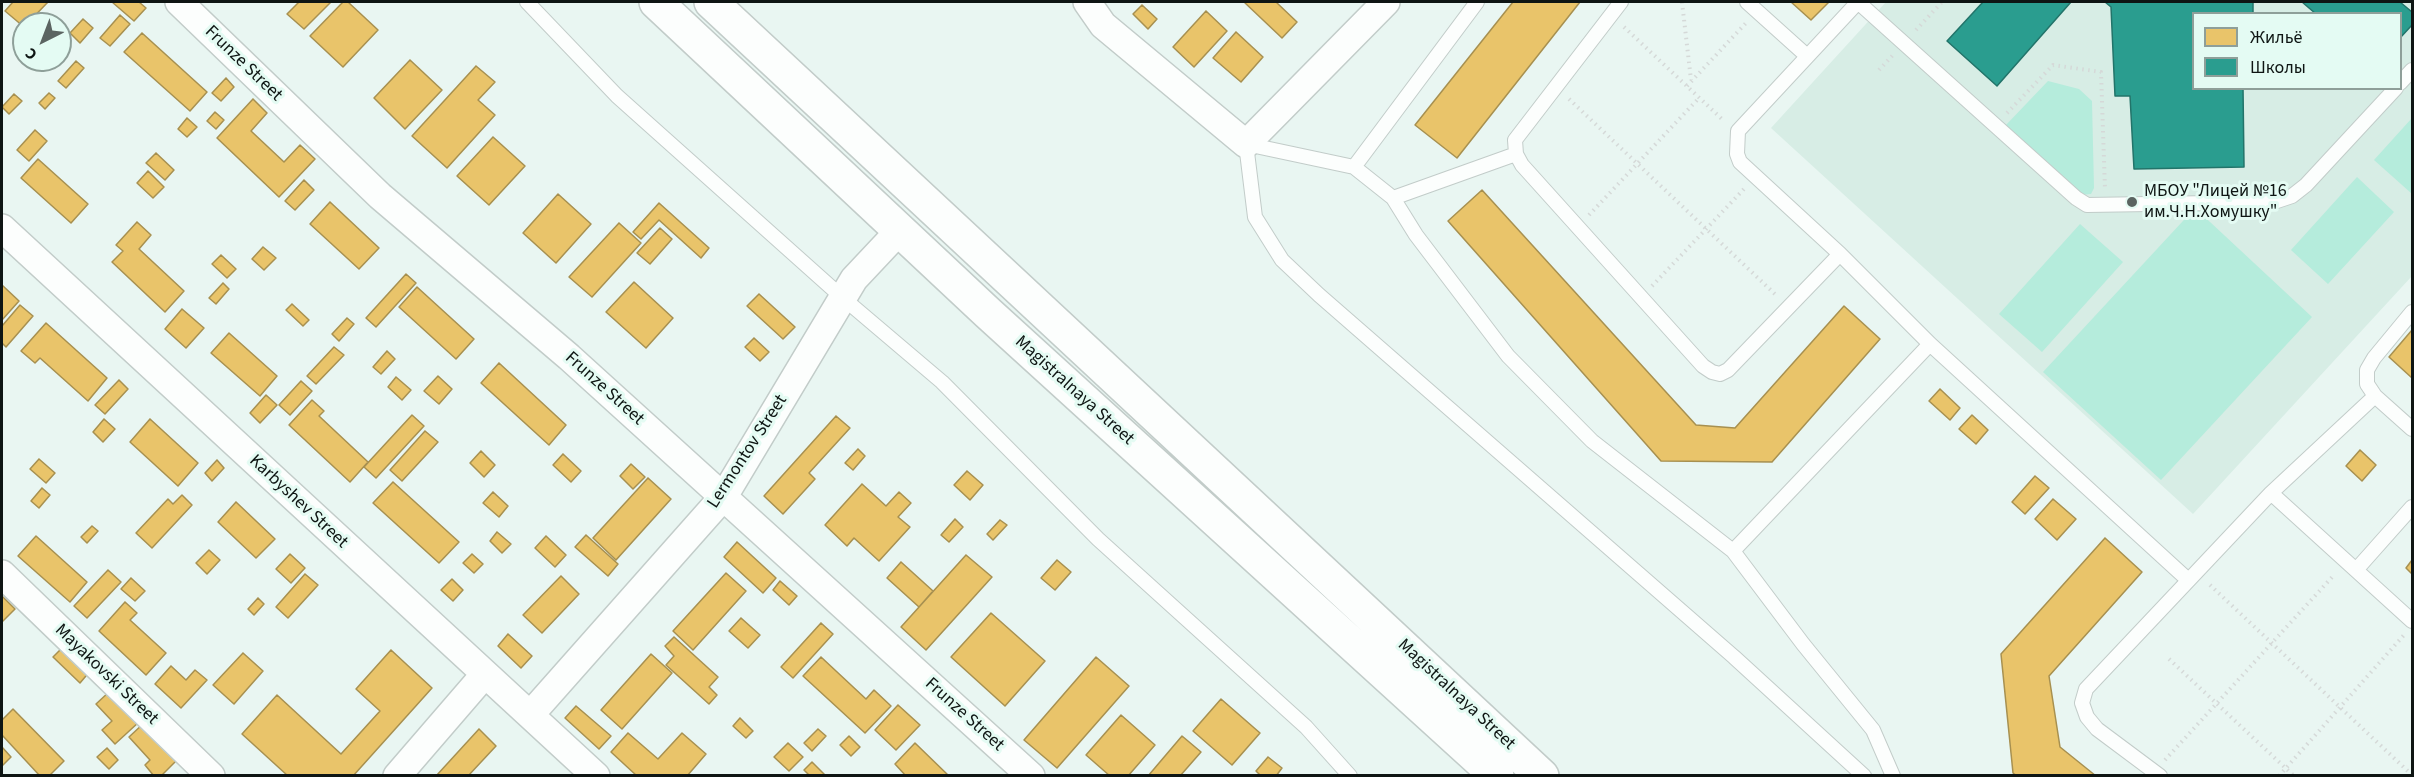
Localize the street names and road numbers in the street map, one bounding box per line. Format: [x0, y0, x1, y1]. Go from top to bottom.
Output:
street label: Frunze Street [200, 22, 286, 106]
street label: Magistralnaya Street [1010, 332, 1138, 450]
street label: Frunze Street [560, 348, 648, 430]
street label: Lermontov Street [703, 391, 793, 513]
street label: Karbyshev Street [244, 451, 352, 553]
street label: Mayakovski Street [50, 620, 162, 730]
street label: Magistralnaya Street [1393, 635, 1519, 755]
street label: Frunze Street [920, 674, 1008, 756]

